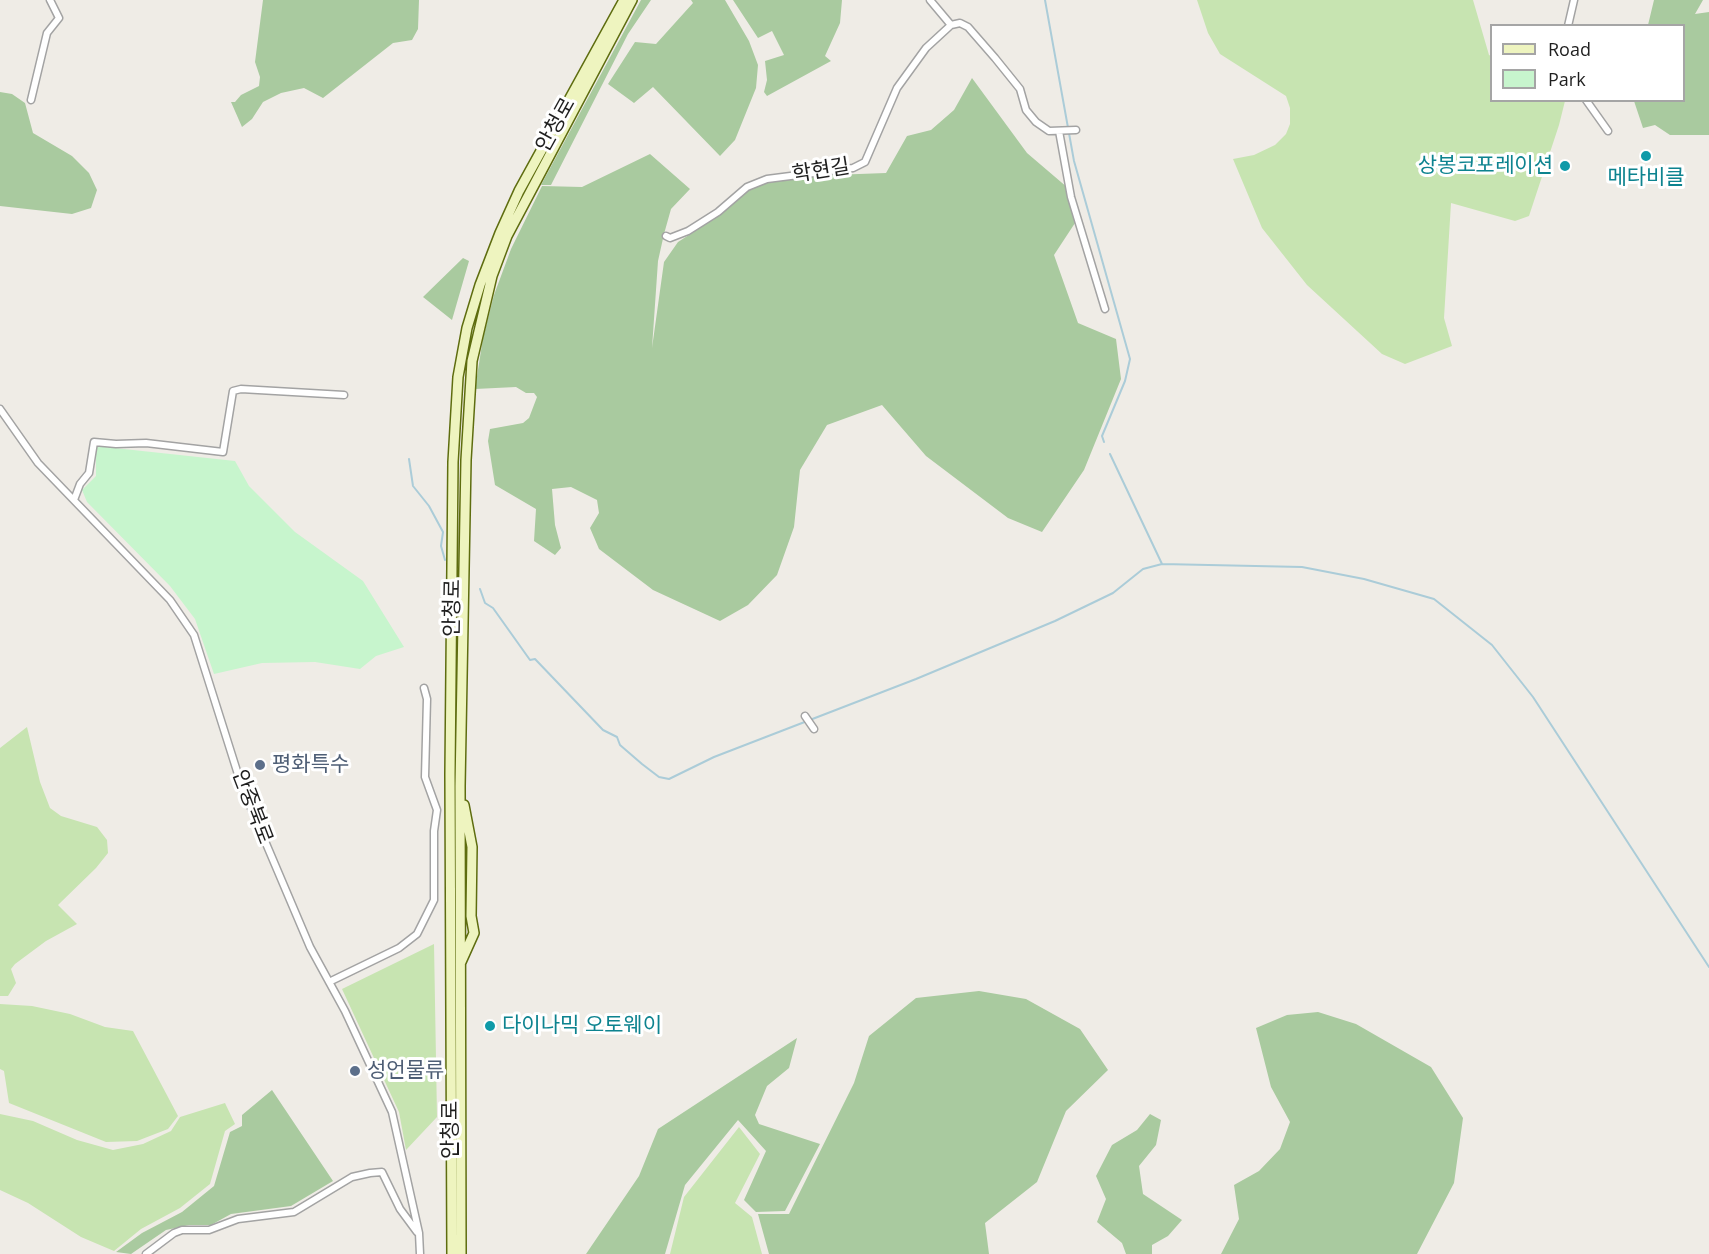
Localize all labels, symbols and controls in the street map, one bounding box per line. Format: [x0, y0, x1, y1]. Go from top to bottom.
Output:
legend [1490, 24, 1685, 102]
text: Road [1548, 37, 1591, 61]
text: Park [1548, 67, 1586, 91]
street label: 안청로 [531, 94, 581, 156]
marker: 메타비클 [1639, 149, 1653, 163]
place label: 상봉코포레이션 [1418, 153, 1553, 179]
street label: 학현길 [790, 154, 852, 188]
marker: 상봉코포레이션 [1558, 159, 1572, 173]
place label: 메타비클 [1607, 165, 1685, 191]
street label: 안청로 [440, 579, 466, 637]
place label: 평화특수 [272, 752, 349, 778]
marker: 평화특수 [253, 758, 267, 772]
street label: 안중북로 [226, 766, 278, 848]
place label: 다이나믹 오토웨이 [502, 1013, 662, 1039]
marker: 다이나믹 오토웨이 [483, 1019, 497, 1033]
place label: 성언물류 [367, 1058, 444, 1084]
marker: 성언물류 [348, 1064, 362, 1078]
street label: 안청로 [438, 1101, 464, 1159]

